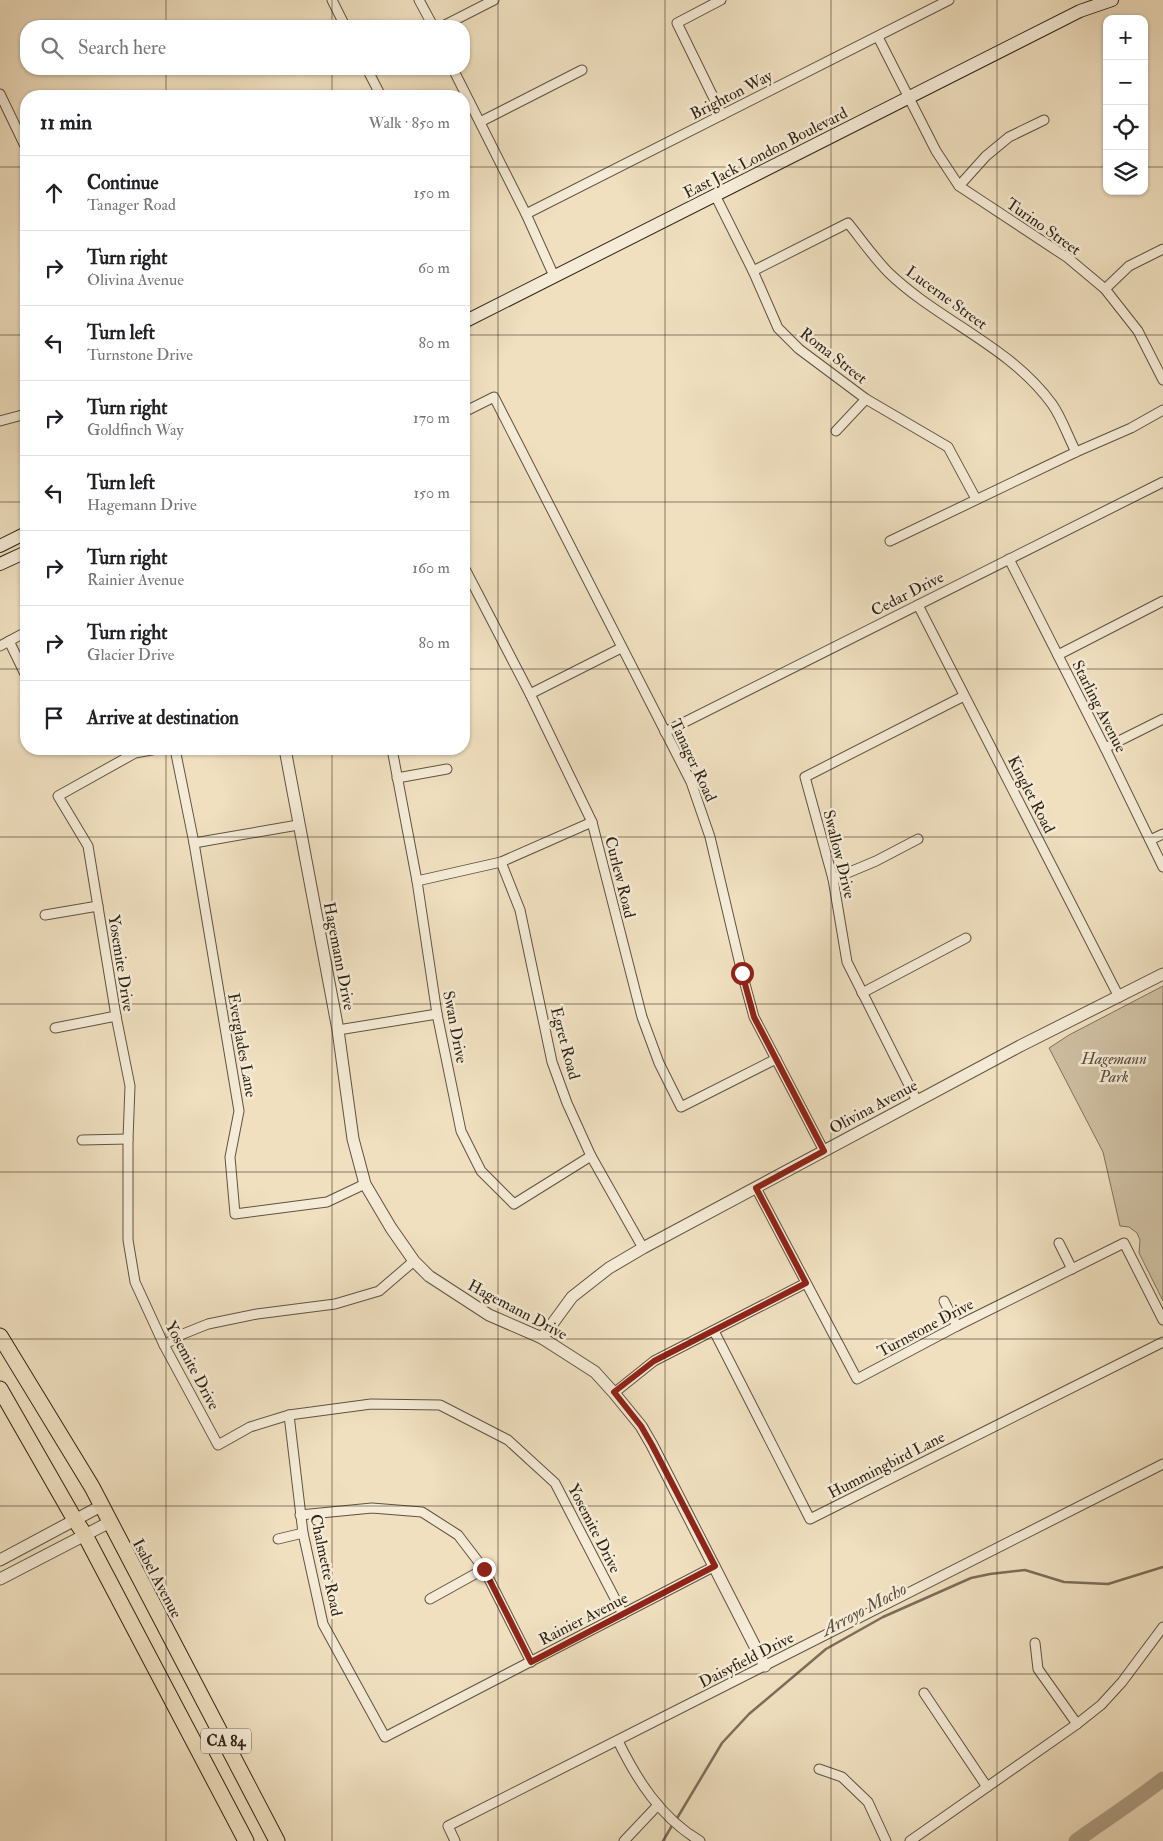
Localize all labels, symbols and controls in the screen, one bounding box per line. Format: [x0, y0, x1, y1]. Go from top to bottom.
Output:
map controls [1103, 15, 1148, 195]
button: + [1103, 15, 1148, 60]
search box [20, 20, 470, 75]
icon: search [38, 34, 66, 62]
text: Search here [78, 36, 166, 60]
button: − [1103, 60, 1148, 105]
street label: Brighton Way [687, 65, 777, 124]
street label: East Jack London Boulevard [680, 103, 851, 204]
button: locate [1103, 105, 1148, 150]
text: 11 min [40, 109, 92, 136]
text: Walk · 850 m [369, 113, 450, 133]
button: layers [1103, 150, 1148, 195]
text: Continue [87, 171, 158, 195]
icon: ahead [40, 179, 68, 207]
text: 150 m [413, 183, 450, 203]
street label: Turino Street [1002, 194, 1085, 260]
text: Tanager Road [87, 195, 176, 215]
text: Turn right [87, 246, 167, 270]
icon: right [40, 254, 68, 282]
text: 60 m [418, 258, 450, 278]
street label: Lucerne Street [902, 262, 991, 334]
text: Olivina Avenue [87, 270, 184, 290]
text: Turn left [87, 321, 155, 345]
street label: Roma Street [796, 323, 871, 388]
icon: left [40, 329, 68, 357]
text: 80 m [419, 333, 450, 353]
text: Turnstone Drive [87, 345, 193, 365]
text: Turn right [87, 396, 167, 420]
icon: right [40, 404, 68, 432]
text: 170 m [413, 408, 450, 428]
text: Goldfinch Way [87, 420, 184, 440]
text: Turn left [87, 471, 155, 495]
icon: left [40, 479, 68, 507]
text: 150 m [413, 483, 450, 503]
text: Hagemann Drive [87, 495, 197, 515]
text: Turn right [87, 546, 167, 570]
icon: right [40, 554, 68, 582]
text: 160 m [412, 558, 450, 578]
street label: Cedar Drive [868, 567, 947, 621]
text: Rainier Avenue [87, 570, 184, 590]
text: Turn right [87, 621, 167, 645]
icon: right [40, 629, 68, 657]
text: 80 m [419, 633, 450, 653]
text: Glacier Drive [87, 645, 174, 665]
street label: Starling Avenue [1067, 657, 1131, 756]
icon: arrive [40, 704, 68, 732]
text: Arrive at destination [87, 706, 239, 730]
street label: Tanager Road [665, 716, 721, 805]
street label: Kinglet Road [1003, 752, 1059, 837]
street label: Swallow Drive [818, 808, 860, 901]
street label: Curlew Road [600, 834, 640, 920]
street label: Hagemann Drive [319, 900, 359, 1012]
street label: Yosemite Drive [103, 913, 139, 1013]
route start [731, 962, 754, 985]
street label: Swan Drive [438, 989, 472, 1065]
street label: Everglades Lane [223, 991, 261, 1099]
street label: Egret Road [546, 1005, 584, 1082]
park label: Hagemann Park [1080, 1049, 1147, 1087]
street label: Olivina Avenue [826, 1075, 921, 1138]
street label: Hagemann Drive [464, 1275, 571, 1345]
street label: Turnstone Drive [874, 1294, 977, 1362]
street label: Yosemite Drive [160, 1318, 224, 1414]
street label: Hummingbird Lane [825, 1427, 949, 1503]
street label: Yosemite Drive [563, 1480, 625, 1577]
street label: Chalmette Road [305, 1512, 347, 1618]
street label: Isabel Avenue [128, 1535, 186, 1622]
route end [473, 1558, 496, 1581]
water label: Arroyo Mocho [816, 1577, 911, 1642]
street label: Rainier Avenue [536, 1588, 632, 1650]
street label: Daisyfield Drive [696, 1627, 798, 1692]
road number: CA 84 [201, 1728, 251, 1754]

